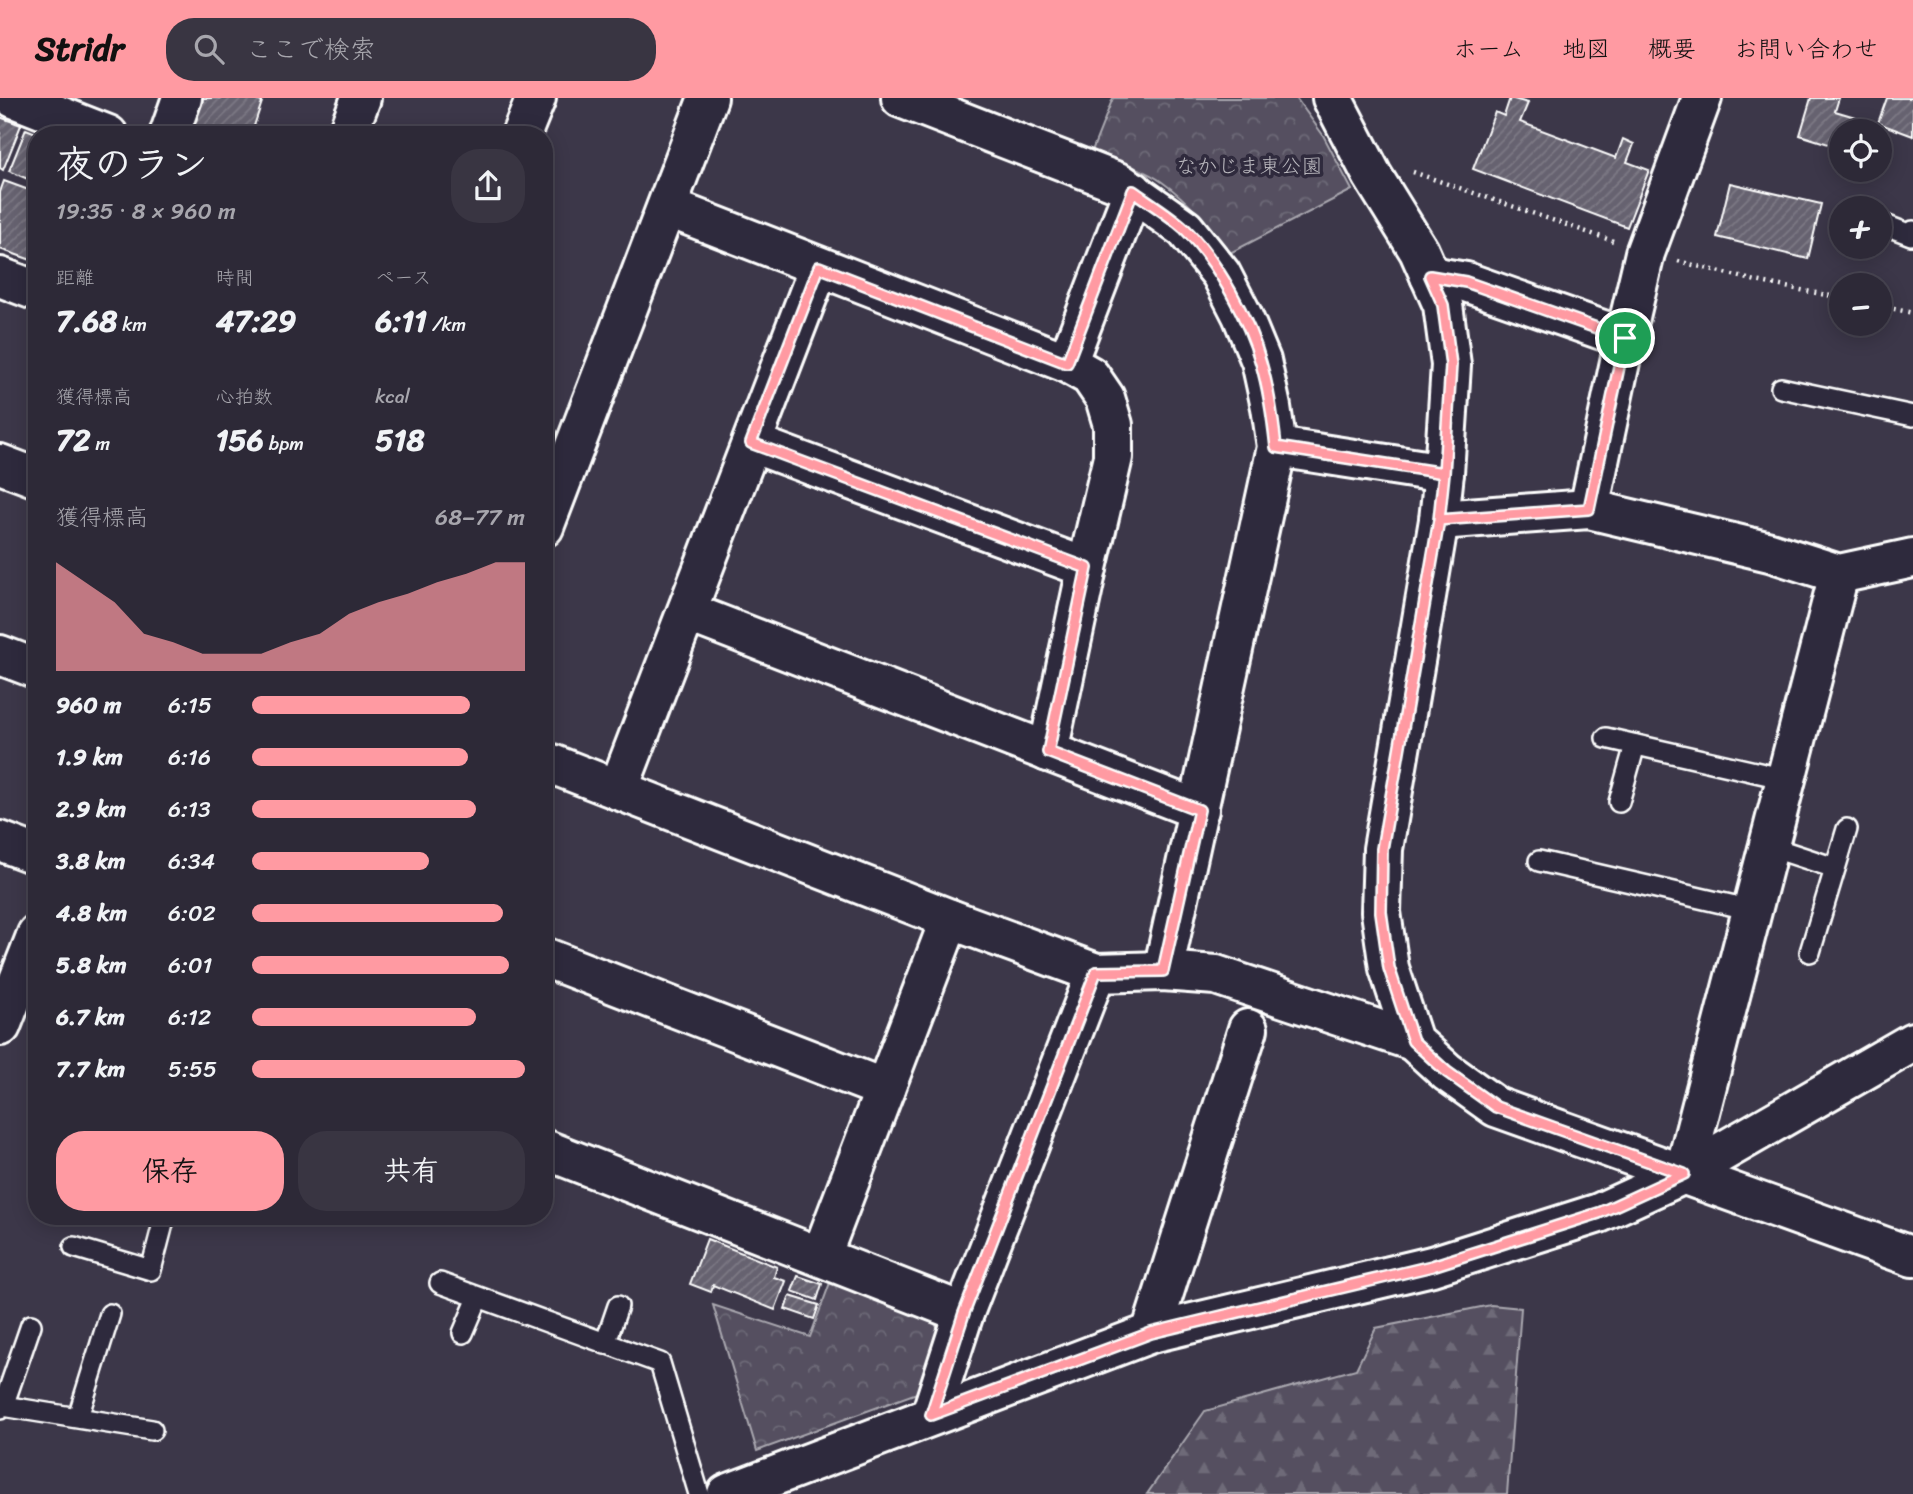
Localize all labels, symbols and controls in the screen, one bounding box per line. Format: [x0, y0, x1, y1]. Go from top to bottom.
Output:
search box [166, 18, 656, 81]
text: Stridr [35, 20, 124, 78]
text: ここで検索 [246, 26, 376, 72]
text: ホーム [1453, 28, 1524, 70]
text: 地図 [1562, 28, 1610, 70]
text: 概要 [1648, 28, 1696, 70]
text: お問い合わせ [1734, 28, 1878, 70]
icon: search [190, 30, 228, 68]
map controls [1829, 119, 1892, 336]
button: locate [1829, 119, 1892, 182]
text: 夜のラン [56, 131, 208, 198]
park label: なかじま東公園 [1176, 147, 1323, 185]
button: share [451, 149, 525, 223]
text: 19:35 · 8 × 960 m [56, 191, 236, 232]
button: + [1829, 196, 1892, 259]
text: 距離 [56, 261, 94, 294]
text: 時間 [216, 261, 254, 294]
text: ペース [375, 261, 431, 294]
button: − [1829, 273, 1892, 336]
text: 7.68 [56, 294, 117, 348]
text: 47:29 [216, 294, 296, 348]
text: 6:11 [375, 294, 427, 348]
text: km [117, 308, 147, 341]
text: /km [427, 308, 466, 341]
pin [1595, 308, 1655, 368]
icon: arrive [1606, 319, 1644, 357]
text: 獲得標高 [56, 380, 132, 413]
text: 心拍数 [216, 380, 273, 413]
text: kcal [375, 380, 410, 413]
text: 72 [56, 413, 90, 467]
text: 156 [216, 413, 264, 467]
text: 518 [375, 413, 425, 467]
text: m [90, 427, 110, 460]
text: bpm [264, 427, 304, 460]
text: 獲得標高 [56, 497, 148, 538]
text: 68–77 m [435, 497, 525, 538]
text: 960 m [56, 685, 121, 726]
text: 6:15 [168, 685, 212, 726]
text: 1.9 km [56, 737, 123, 778]
text: 6:16 [168, 737, 211, 778]
text: 2.9 km [56, 789, 126, 830]
text: 6:13 [168, 789, 211, 830]
text: 3.8 km [56, 841, 125, 882]
text: 6:34 [168, 841, 215, 882]
text: 4.8 km [56, 893, 127, 934]
text: 6:02 [168, 893, 216, 934]
text: 5.8 km [56, 945, 127, 986]
text: 6:01 [168, 945, 212, 986]
text: 6.7 km [56, 997, 125, 1038]
text: 6:12 [168, 997, 211, 1038]
text: 7.7 km [56, 1049, 125, 1090]
text: 5:55 [168, 1049, 217, 1090]
button: 保存 [56, 1131, 284, 1211]
button: 共有 [298, 1131, 525, 1211]

